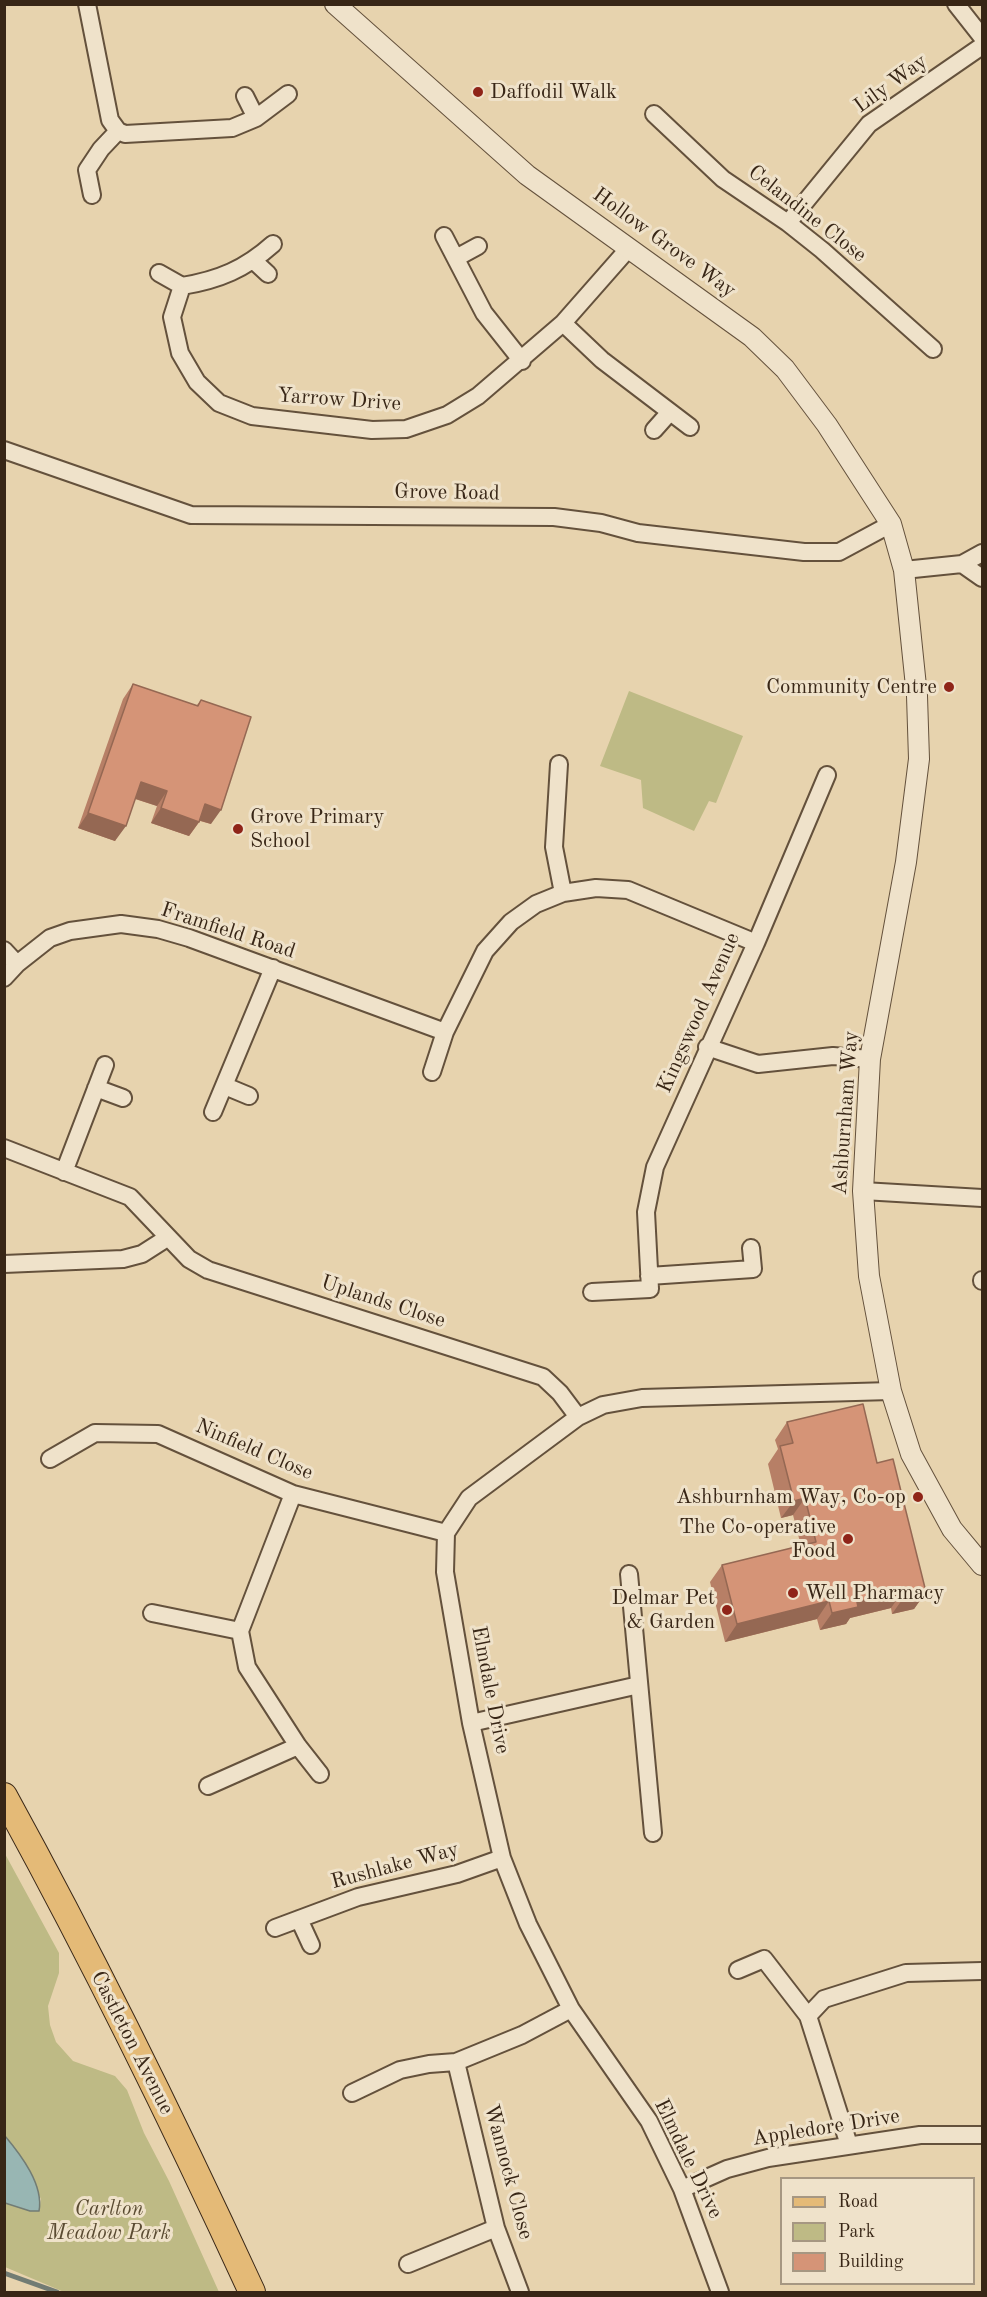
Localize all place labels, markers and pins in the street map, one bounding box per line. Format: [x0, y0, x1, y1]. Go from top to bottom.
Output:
place label: Daffodil Walk [490, 79, 617, 105]
marker: Daffodil Walk [471, 85, 485, 99]
place label: Community Centre [766, 674, 937, 700]
marker: Community Centre [942, 680, 956, 694]
place label: Grove Primary School [250, 804, 384, 854]
marker: Grove Primary School [231, 822, 245, 836]
place label: Ashburnham Way, Co-op [676, 1484, 906, 1510]
marker: Ashburnham Way, Co-op [911, 1490, 925, 1504]
place label: The Co-operative Food [679, 1514, 836, 1564]
marker: The Co-operative Food [841, 1532, 855, 1546]
place label: Well Pharmacy [805, 1580, 944, 1606]
place label: Delmar Pet & Garden [612, 1585, 715, 1635]
marker: Well Pharmacy [786, 1586, 800, 1600]
marker: Delmar Pet & Garden [720, 1603, 734, 1617]

